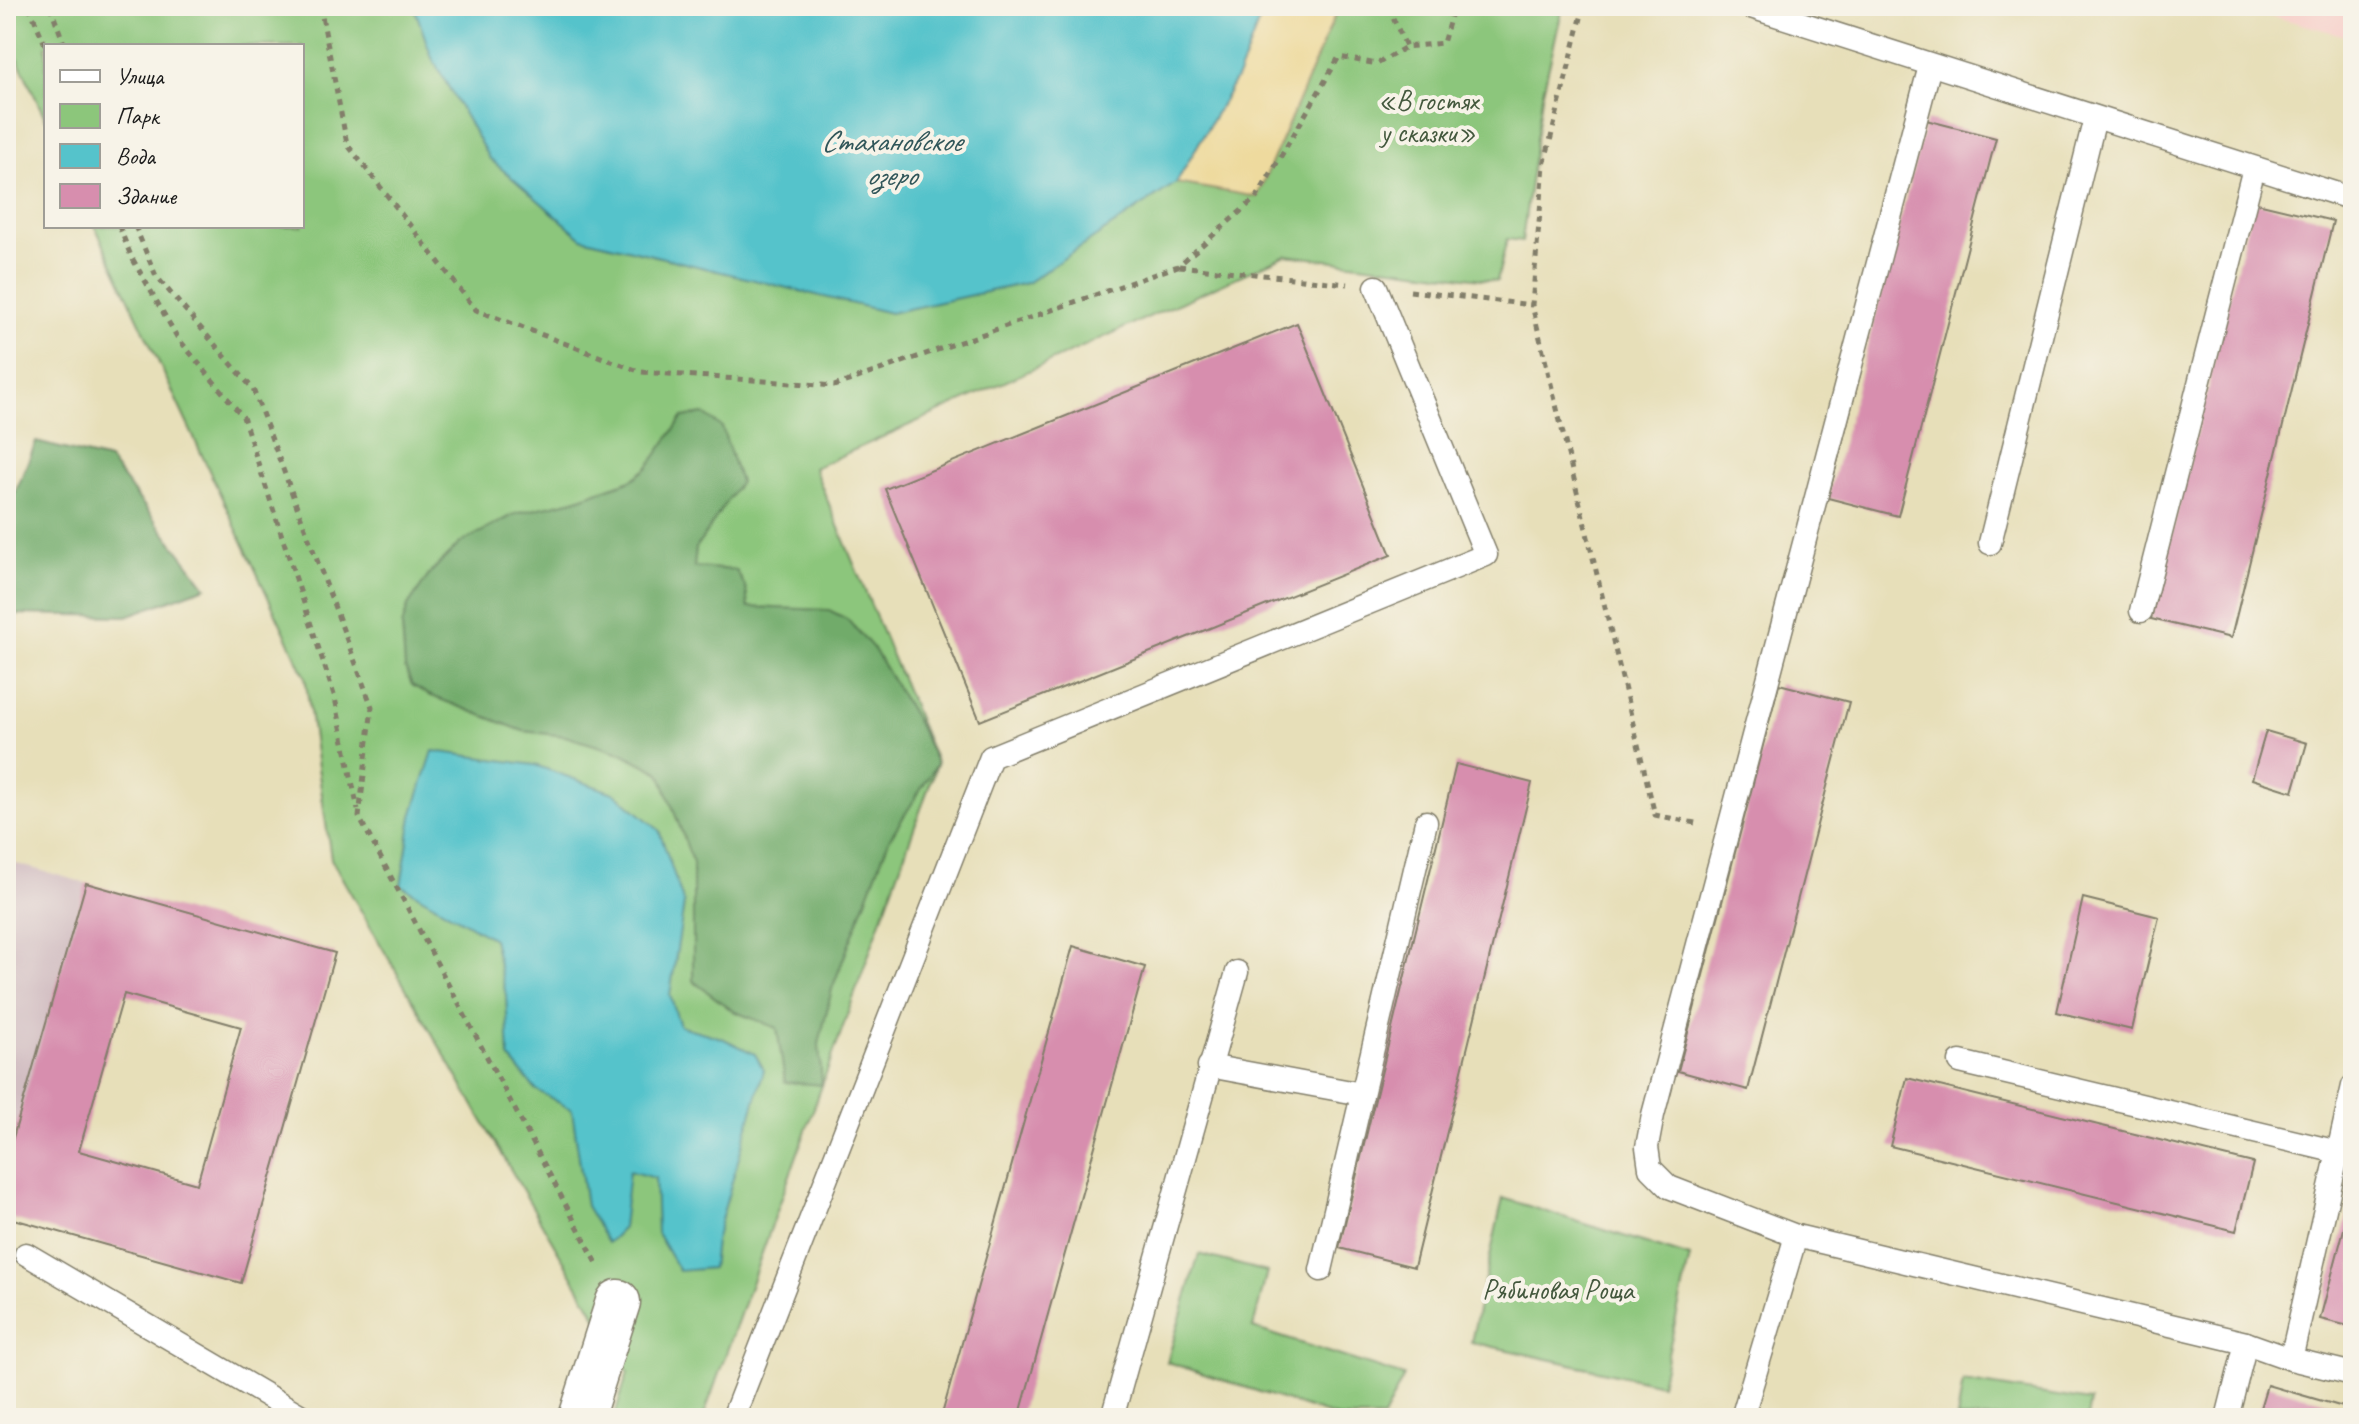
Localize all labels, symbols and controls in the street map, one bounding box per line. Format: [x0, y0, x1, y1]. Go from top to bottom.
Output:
legend [44, 44, 304, 228]
text: Улица [116, 61, 165, 91]
park label: «В гостях у сказки» [1378, 83, 1480, 150]
text: Парк [116, 101, 161, 131]
water label: Стахановское озеро [821, 122, 965, 194]
text: Вода [116, 141, 156, 171]
text: Здание [116, 181, 178, 211]
park label: Рябиновая Роща [1482, 1272, 1635, 1307]

